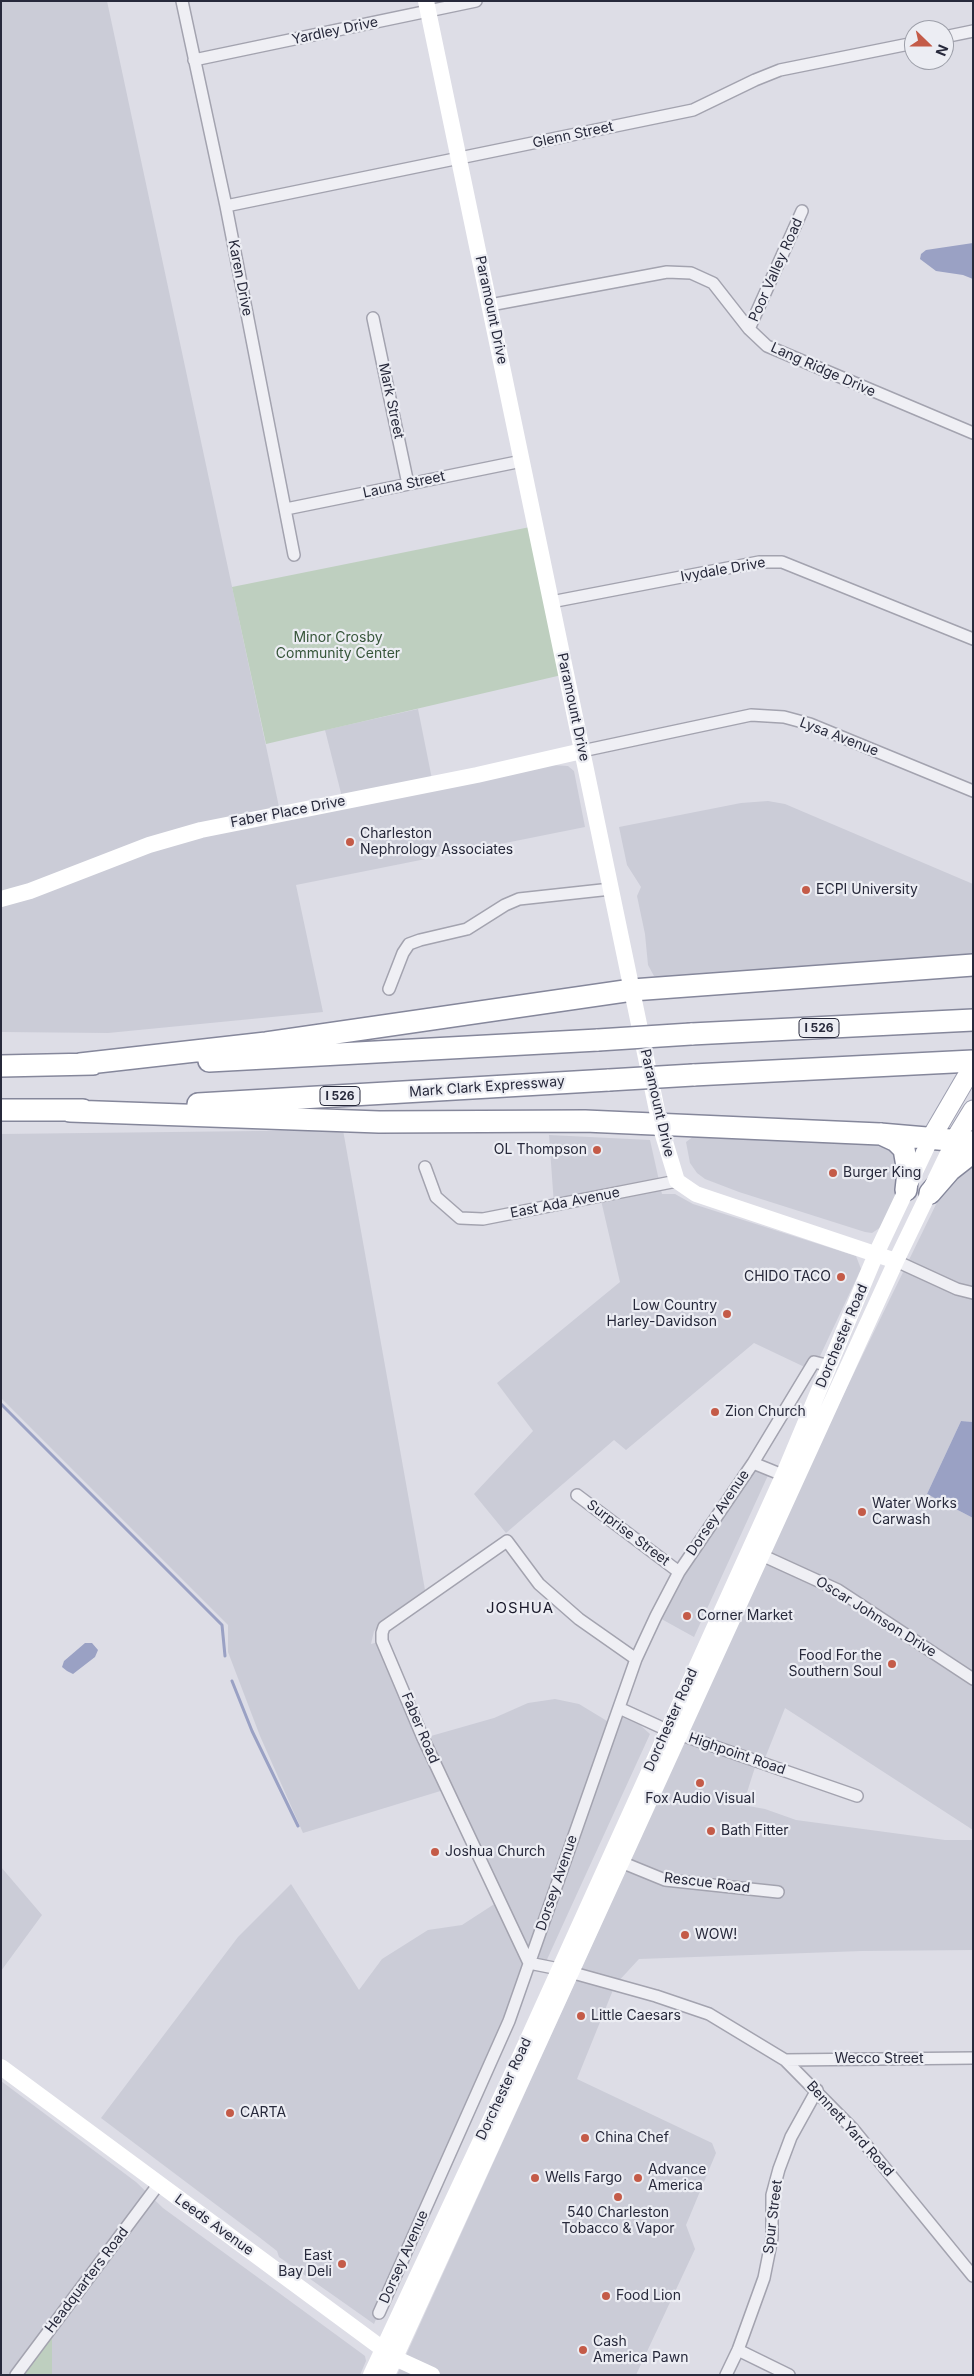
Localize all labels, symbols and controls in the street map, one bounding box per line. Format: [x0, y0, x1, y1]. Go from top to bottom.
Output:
street label: Yardley Drive [290, 14, 380, 48]
north arrow [904, 20, 954, 70]
text: N [933, 42, 952, 59]
street label: Glenn Street [531, 118, 615, 152]
street label: Poor Valley Road [746, 215, 806, 325]
street label: Karen Drive [224, 238, 256, 318]
street label: Paramount Drive [471, 254, 511, 366]
street label: Lang Ridge Drive [768, 339, 878, 401]
street label: Mark Street [375, 362, 407, 440]
street label: Launa Street [361, 468, 447, 502]
street label: Ivydale Drive [679, 554, 767, 586]
park label: Minor Crosby Community Center [276, 630, 400, 662]
street label: Paramount Drive [553, 651, 593, 763]
street label: Lysa Avenue [797, 714, 881, 760]
street label: Faber Place Drive [229, 793, 347, 831]
place label: Charleston Nephrology Associates [360, 826, 513, 859]
marker: Charleston Nephrology Associates [344, 836, 356, 848]
place label: ECPI University [816, 882, 918, 898]
marker: ECPI University [800, 884, 812, 896]
road number: I 526 [799, 1018, 839, 1038]
street label: Paramount Drive [636, 1047, 678, 1159]
street label: Mark Clark Expressway [409, 1073, 565, 1101]
road number: I 526 [320, 1086, 360, 1106]
place label: OL Thompson [494, 1142, 587, 1158]
marker: OL Thompson [591, 1144, 603, 1156]
place label: Burger King [843, 1165, 921, 1181]
marker: Burger King [827, 1167, 839, 1179]
street label: East Ada Avenue [509, 1184, 621, 1222]
place label: CHIDO TACO [744, 1269, 831, 1285]
marker: CHIDO TACO [835, 1271, 847, 1283]
street label: Dorchester Road [813, 1282, 871, 1390]
place label: Low Country Harley-Davidson [607, 1298, 717, 1330]
marker: Low Country Harley-Davidson [721, 1308, 733, 1320]
place label: Zion Church [725, 1404, 806, 1420]
marker: Zion Church [709, 1406, 721, 1418]
street label: Dorsey Avenue [683, 1467, 753, 1559]
street label: Surprise Street [583, 1496, 673, 1570]
place label: Water Works Carwash [872, 1496, 957, 1528]
marker: Water Works Carwash [856, 1506, 868, 1518]
street label: Oscar Johnson Drive [813, 1573, 939, 1661]
district label: JOSHUA [485, 1599, 555, 1617]
place label: Corner Market [697, 1608, 793, 1624]
marker: Corner Market [681, 1610, 693, 1622]
place label: Food For the Southern Soul [789, 1648, 882, 1680]
marker: Food For the Southern Soul [886, 1658, 898, 1670]
street label: Dorchester Road [641, 1666, 701, 1774]
street label: Faber Road [398, 1690, 442, 1766]
street label: Highpoint Road [686, 1730, 788, 1778]
marker: Fox Audio Visual [694, 1777, 706, 1789]
place label: Fox Audio Visual [645, 1791, 755, 1807]
place label: Bath Fitter [721, 1823, 789, 1839]
marker: Bath Fitter [705, 1825, 717, 1837]
street label: Dorsey Avenue [533, 1833, 581, 1933]
place label: Joshua Church [445, 1844, 545, 1860]
marker: Joshua Church [429, 1846, 441, 1858]
street label: Rescue Road [663, 1869, 751, 1897]
place label: WOW! [695, 1927, 737, 1943]
marker: WOW! [679, 1929, 691, 1941]
place label: Little Caesars [591, 2008, 681, 2024]
marker: Little Caesars [575, 2010, 587, 2022]
street label: Dorchester Road [473, 2035, 535, 2143]
street label: Wecco Street [834, 2051, 924, 2067]
street label: Bennett Yard Road [803, 2078, 897, 2180]
place label: CARTA [240, 2105, 286, 2121]
marker: CARTA [224, 2107, 236, 2119]
place label: China Chef [595, 2130, 669, 2146]
marker: China Chef [579, 2132, 591, 2144]
place label: Advance America [648, 2162, 706, 2194]
place label: Wells Fargo [545, 2170, 622, 2186]
marker: Wells Fargo [529, 2172, 541, 2184]
marker: Advance America [632, 2172, 644, 2184]
street label: Spur Street [760, 2179, 786, 2255]
street label: Leeds Avenue [171, 2191, 257, 2259]
marker: 540 Charleston Tobacco & Vapor [612, 2191, 624, 2203]
place label: 540 Charleston Tobacco & Vapor [561, 2205, 675, 2238]
street label: Dorsey Avenue [376, 2208, 432, 2306]
street label: Headquarters Road [42, 2224, 132, 2336]
place label: East Bay Deli [278, 2248, 332, 2280]
marker: East Bay Deli [336, 2258, 348, 2270]
place label: Food Lion [616, 2288, 681, 2304]
marker: Food Lion [600, 2290, 612, 2302]
place label: Cash America Pawn [593, 2334, 688, 2366]
marker: Cash America Pawn [577, 2344, 589, 2356]

